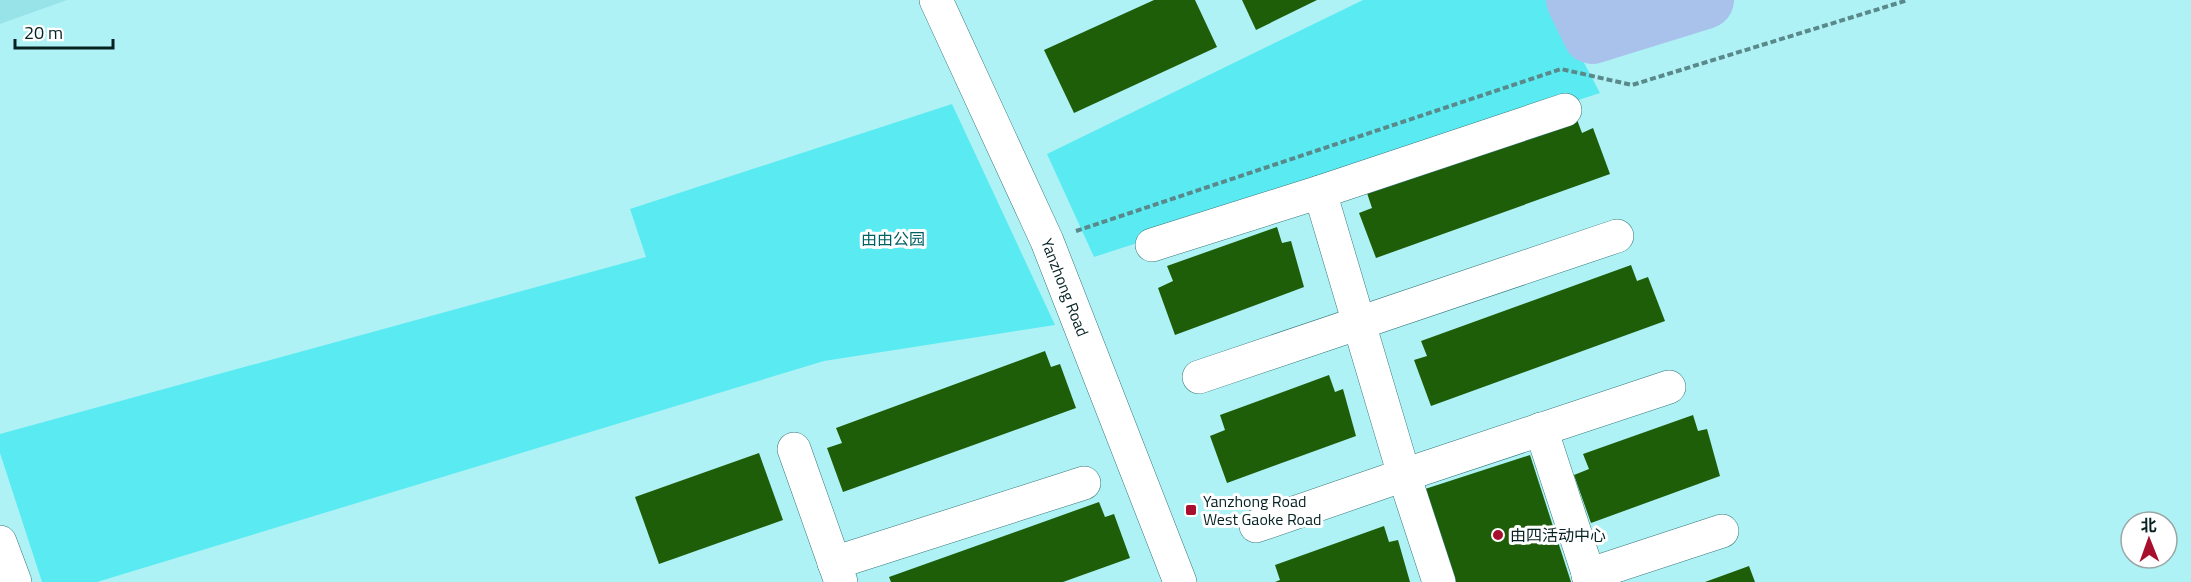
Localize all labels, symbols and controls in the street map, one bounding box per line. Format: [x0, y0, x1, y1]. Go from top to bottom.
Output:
scale bar [15, 12, 112, 50]
text: 20 m [24, 19, 63, 46]
park label: 由由公园 [861, 227, 925, 251]
street label: Yanzhong Road [1035, 235, 1095, 340]
place label: Yanzhong Road West Gaoke Road [1203, 489, 1322, 531]
marker: Yanzhong Road West Gaoke Road [1184, 503, 1198, 517]
north arrow [2119, 510, 2179, 570]
text: 北 [2141, 513, 2157, 537]
place label: 由四活动中心 [1510, 523, 1606, 547]
marker: 由四活动中心 [1491, 528, 1505, 542]

